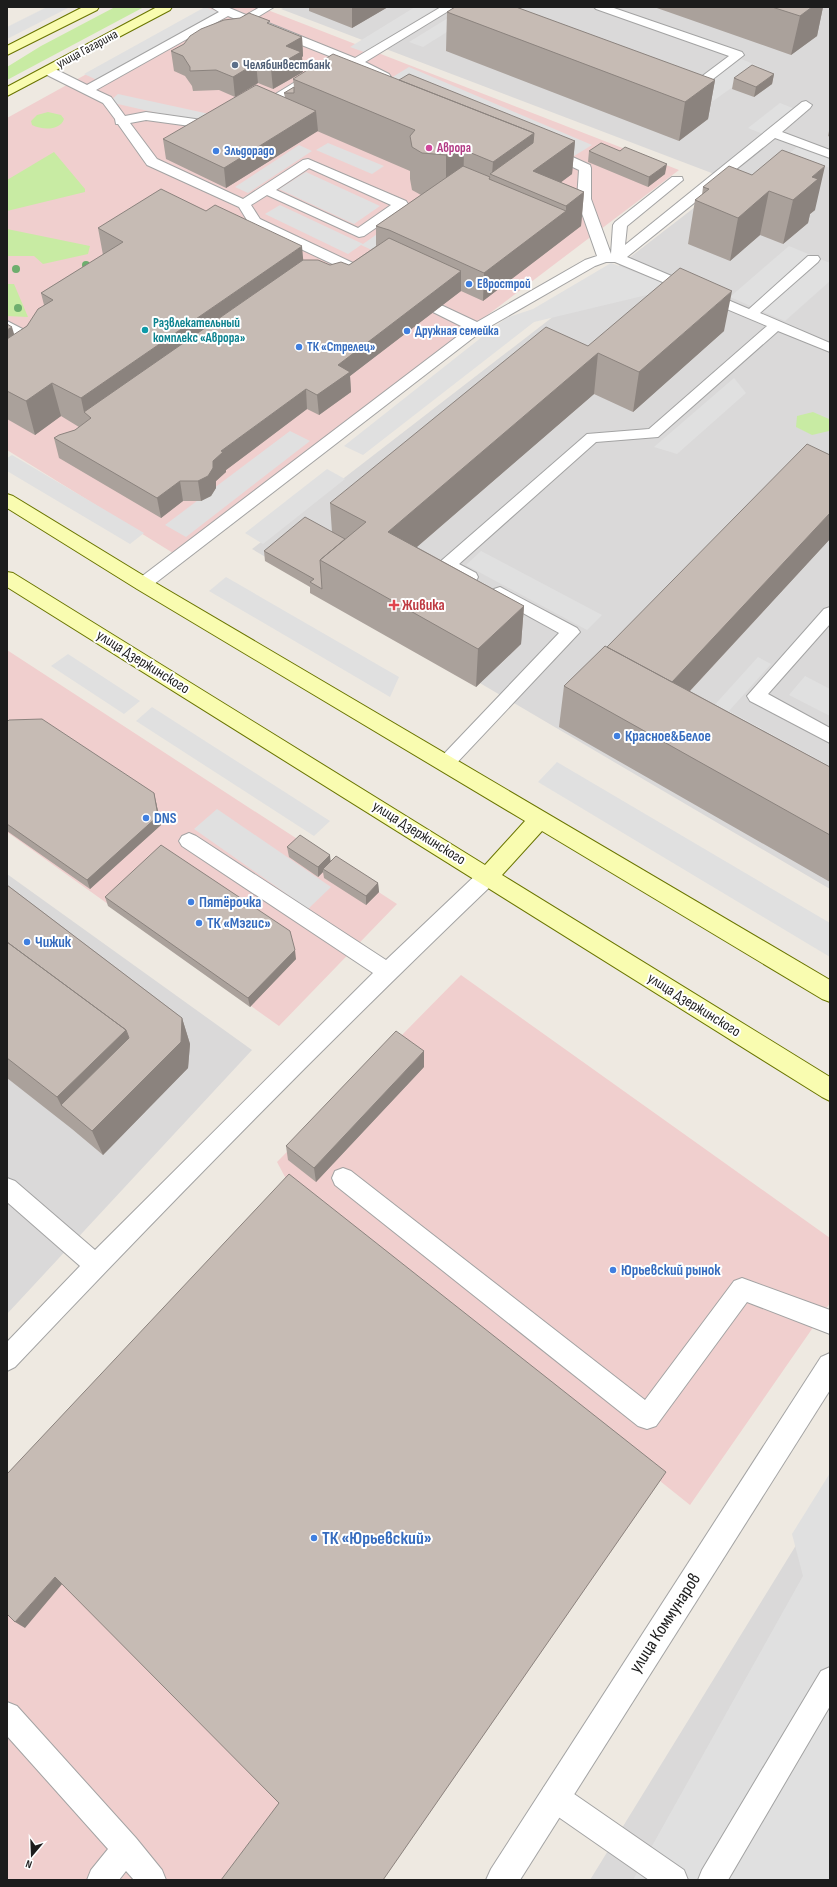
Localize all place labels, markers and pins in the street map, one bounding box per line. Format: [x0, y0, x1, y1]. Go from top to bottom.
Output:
place label: Челябинвестбанк [243, 57, 331, 73]
marker: Челябинвестбанк [230, 60, 240, 70]
place label: Аврора [436, 140, 471, 156]
place label: Эльдорадо [224, 143, 275, 159]
marker: Аврора [424, 143, 434, 153]
marker: Эльдорадо [211, 146, 221, 156]
place label: Еврострой [477, 276, 531, 292]
marker: Еврострой [464, 279, 474, 289]
place label: Развлекательный комплекс «Аврора» [153, 315, 246, 346]
place label: Дружная семейка [415, 323, 499, 339]
marker: Развлекательный комплекс «Аврора» [140, 325, 150, 335]
marker: Дружная семейка [402, 326, 412, 336]
place label: ТК «Стрелец» [307, 339, 376, 355]
marker: ТК «Стрелец» [294, 342, 304, 352]
place label: Живика [402, 596, 445, 615]
marker: Живика [389, 600, 399, 610]
place label: Красное&Белое [625, 727, 711, 746]
marker: Красное&Белое [612, 731, 622, 741]
place label: DNS [154, 809, 177, 828]
marker: DNS [141, 813, 151, 823]
place label: Пятёрочка [199, 893, 261, 912]
marker: Пятёрочка [186, 897, 196, 907]
place label: ТК «Мэгис» [207, 914, 271, 933]
marker: ТК «Мэгис» [194, 918, 204, 928]
place label: Чижик [35, 933, 72, 952]
marker: Чижик [22, 937, 32, 947]
place label: Юрьевский рынок [621, 1261, 721, 1280]
marker: Юрьевский рынок [608, 1265, 618, 1275]
place label: ТК «Юрьевский» [322, 1528, 432, 1549]
marker: ТК «Юрьевский» [309, 1533, 319, 1543]

